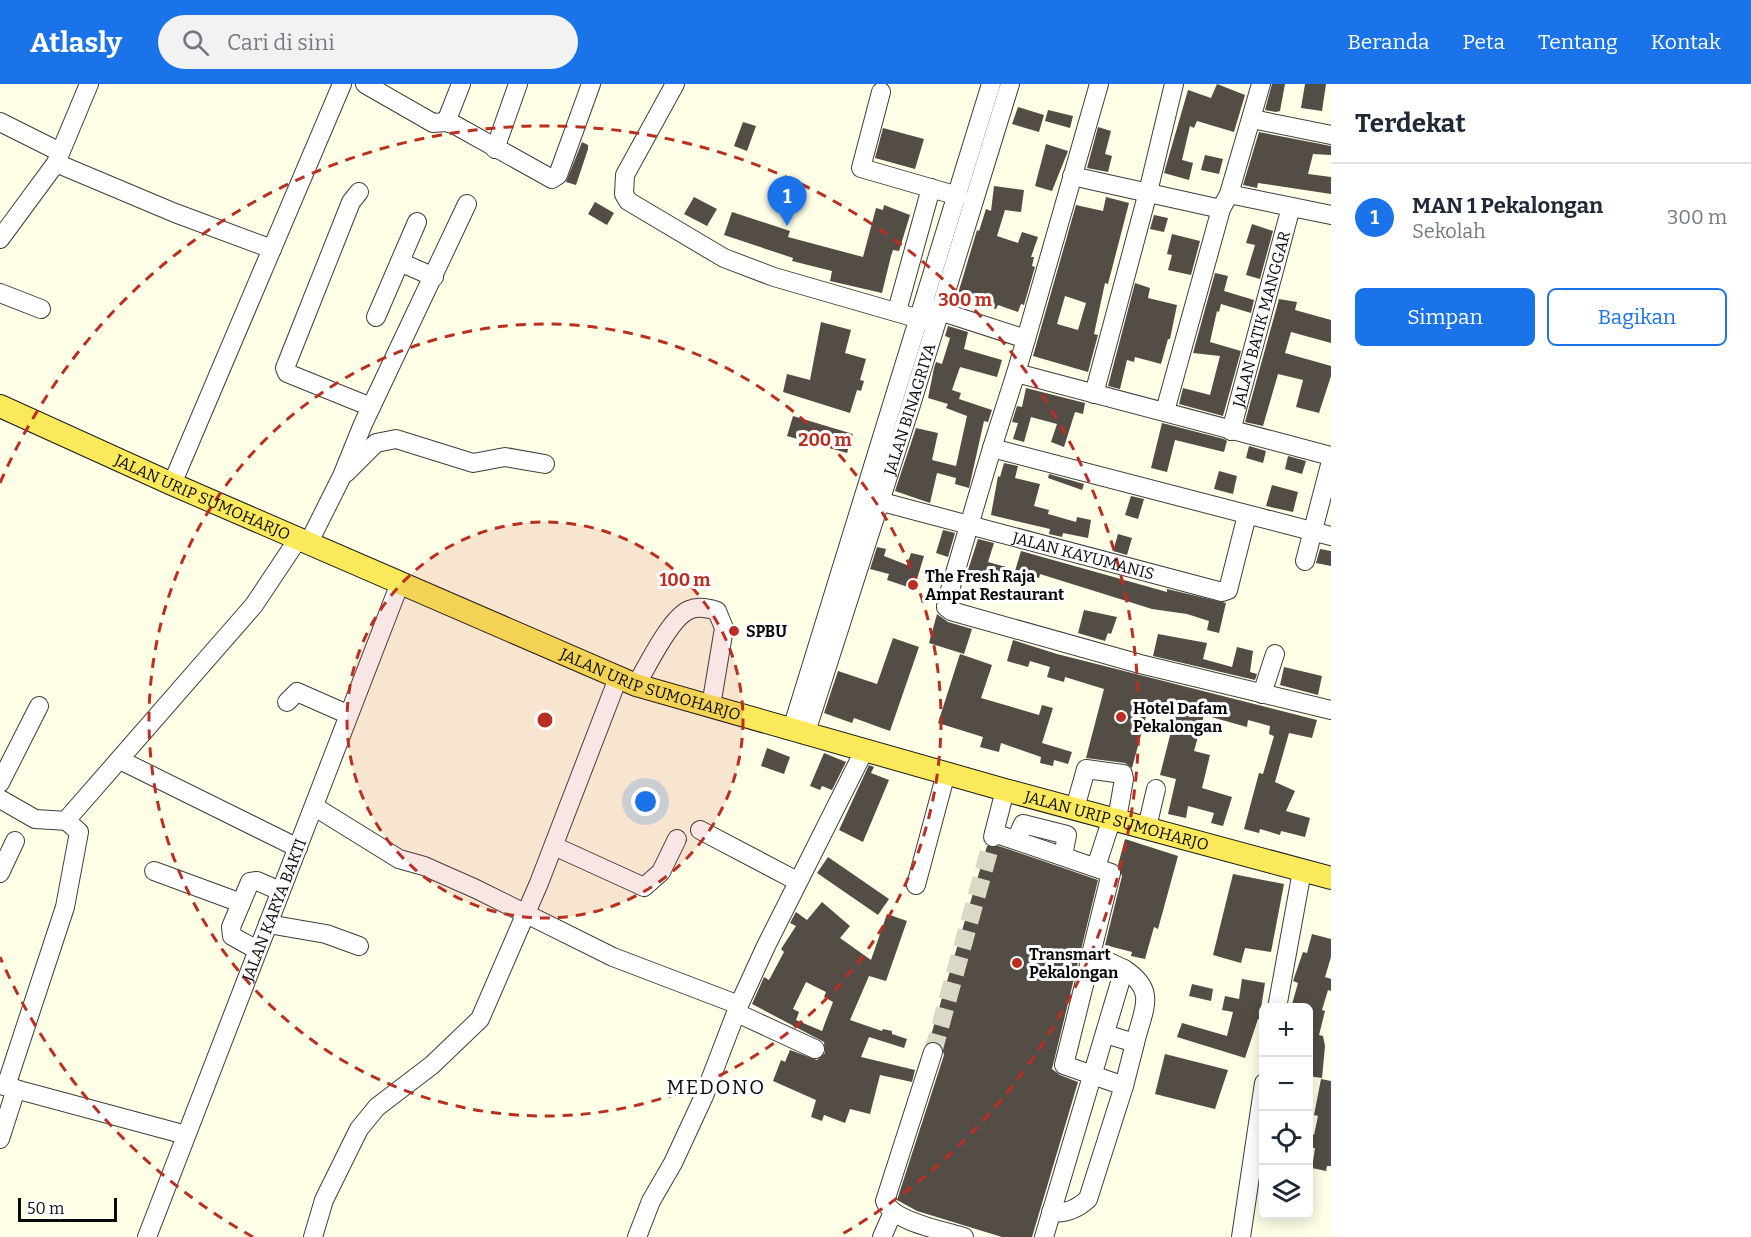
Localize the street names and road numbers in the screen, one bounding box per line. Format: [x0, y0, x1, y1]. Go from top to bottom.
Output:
street label: JALAN BATIK MANGGAR [1229, 228, 1294, 410]
street label: JALAN BINAGRIYA [880, 340, 940, 479]
street label: JALAN URIP SUMOHARJO [111, 450, 293, 544]
street label: JALAN KAYUMANIS [1009, 528, 1156, 584]
street label: JALAN URIP SUMOHARJO [556, 644, 743, 724]
street label: JALAN URIP SUMOHARJO [1022, 786, 1211, 855]
street label: JALAN KARYA BAKTI [238, 836, 310, 985]

